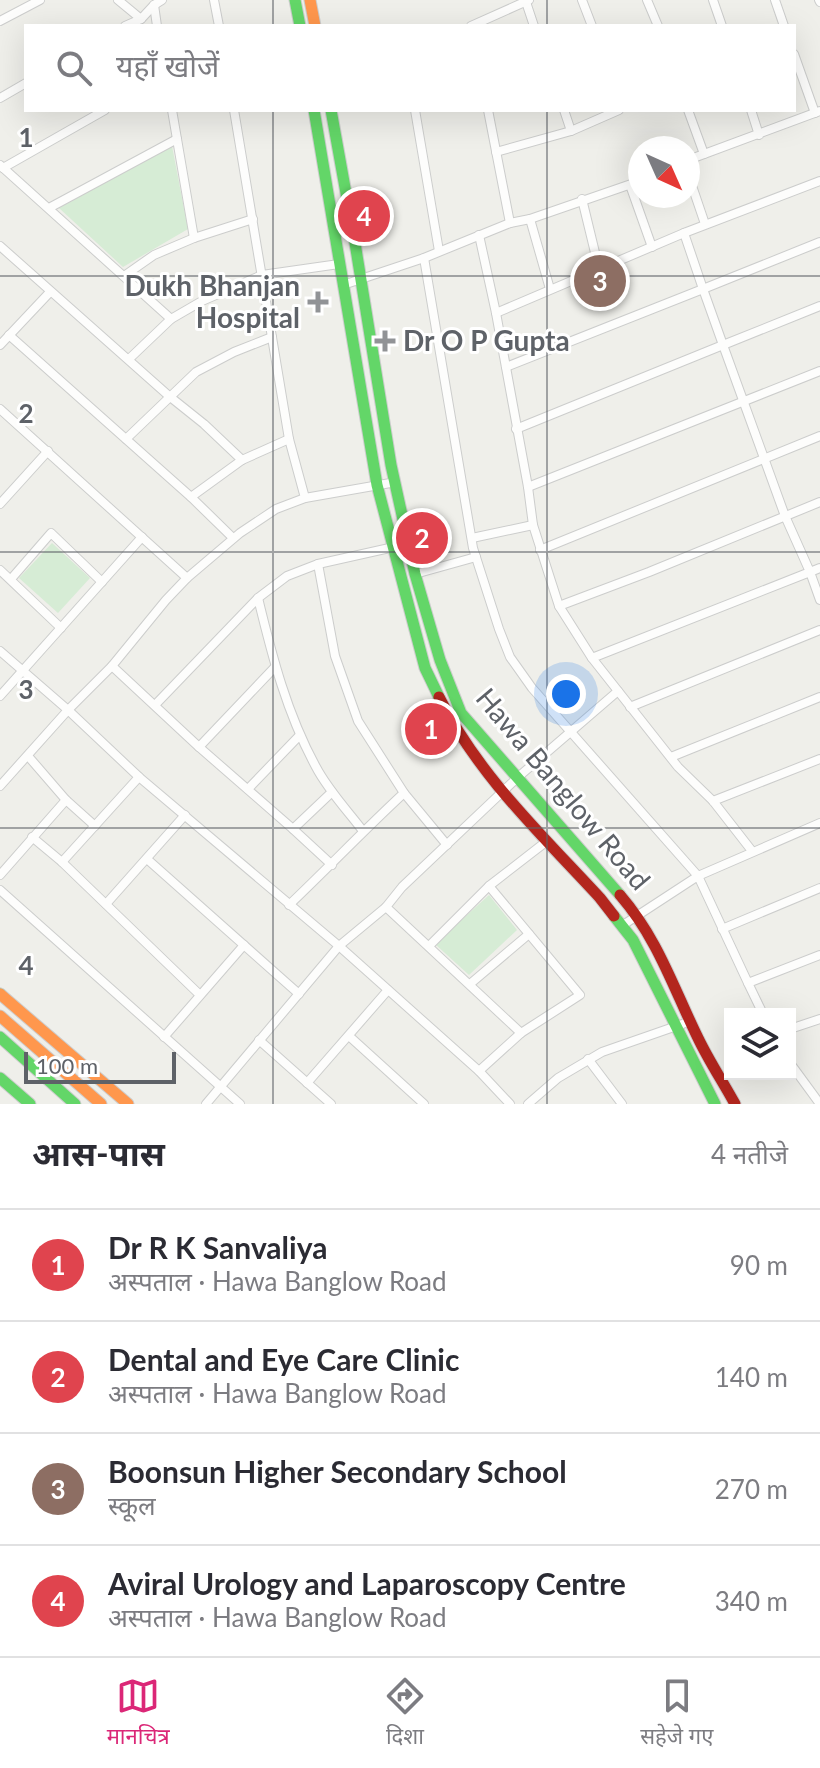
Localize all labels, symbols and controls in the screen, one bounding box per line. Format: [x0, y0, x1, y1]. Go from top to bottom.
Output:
search box [24, 24, 796, 112]
icon: search [52, 46, 96, 90]
text: यहाँ खोजें [116, 47, 219, 83]
text: 1 [18, 121, 34, 153]
north arrow [628, 136, 700, 208]
pin: 4 [338, 186, 390, 246]
pin: 3 [574, 251, 626, 311]
place label: Dukh Bhanjan Hospital [124, 268, 300, 334]
marker: Dukh Bhanjan Hospital [307, 291, 329, 313]
place label: Dr O P Gupta [403, 323, 570, 357]
marker: Dr O P Gupta [374, 330, 396, 352]
text: 2 [18, 397, 34, 429]
pin: 2 [396, 508, 448, 568]
text: 3 [18, 673, 34, 705]
your location [546, 674, 586, 714]
street label: Hawa Banglow Road [470, 681, 658, 896]
pin: 1 [405, 699, 457, 759]
text: 4 [18, 949, 34, 981]
map controls [724, 1008, 796, 1080]
button: layers [724, 1008, 796, 1080]
scale bar [24, 1048, 176, 1084]
text: 100 m [36, 1052, 98, 1079]
text: आस-पास [32, 1132, 165, 1173]
text: 4 नतीजे [711, 1138, 788, 1170]
text: Dr R K Sanvaliya [108, 1229, 327, 1265]
text: 1 [50, 1249, 66, 1281]
text: 90 m [730, 1249, 788, 1281]
text: अस्पताल · Hawa Banglow Road [108, 1265, 447, 1297]
text: Dental and Eye Care Clinic [108, 1341, 459, 1377]
text: 2 [50, 1361, 66, 1393]
text: 140 m [715, 1361, 788, 1393]
text: अस्पताल · Hawa Banglow Road [108, 1377, 447, 1409]
text: Boonsun Higher Secondary School [108, 1453, 567, 1489]
text: 3 [50, 1473, 66, 1505]
text: 270 m [715, 1473, 788, 1505]
text: स्कूल [108, 1489, 156, 1521]
text: Aviral Urology and Laparoscopy Centre [108, 1565, 626, 1601]
text: 4 [50, 1585, 66, 1617]
text: 340 m [715, 1585, 788, 1617]
text: अस्पताल · Hawa Banglow Road [108, 1601, 447, 1633]
tab: मानचित्र [107, 1674, 170, 1753]
tab: दिशा [383, 1674, 427, 1753]
tab: सहेजे गए [640, 1674, 713, 1753]

